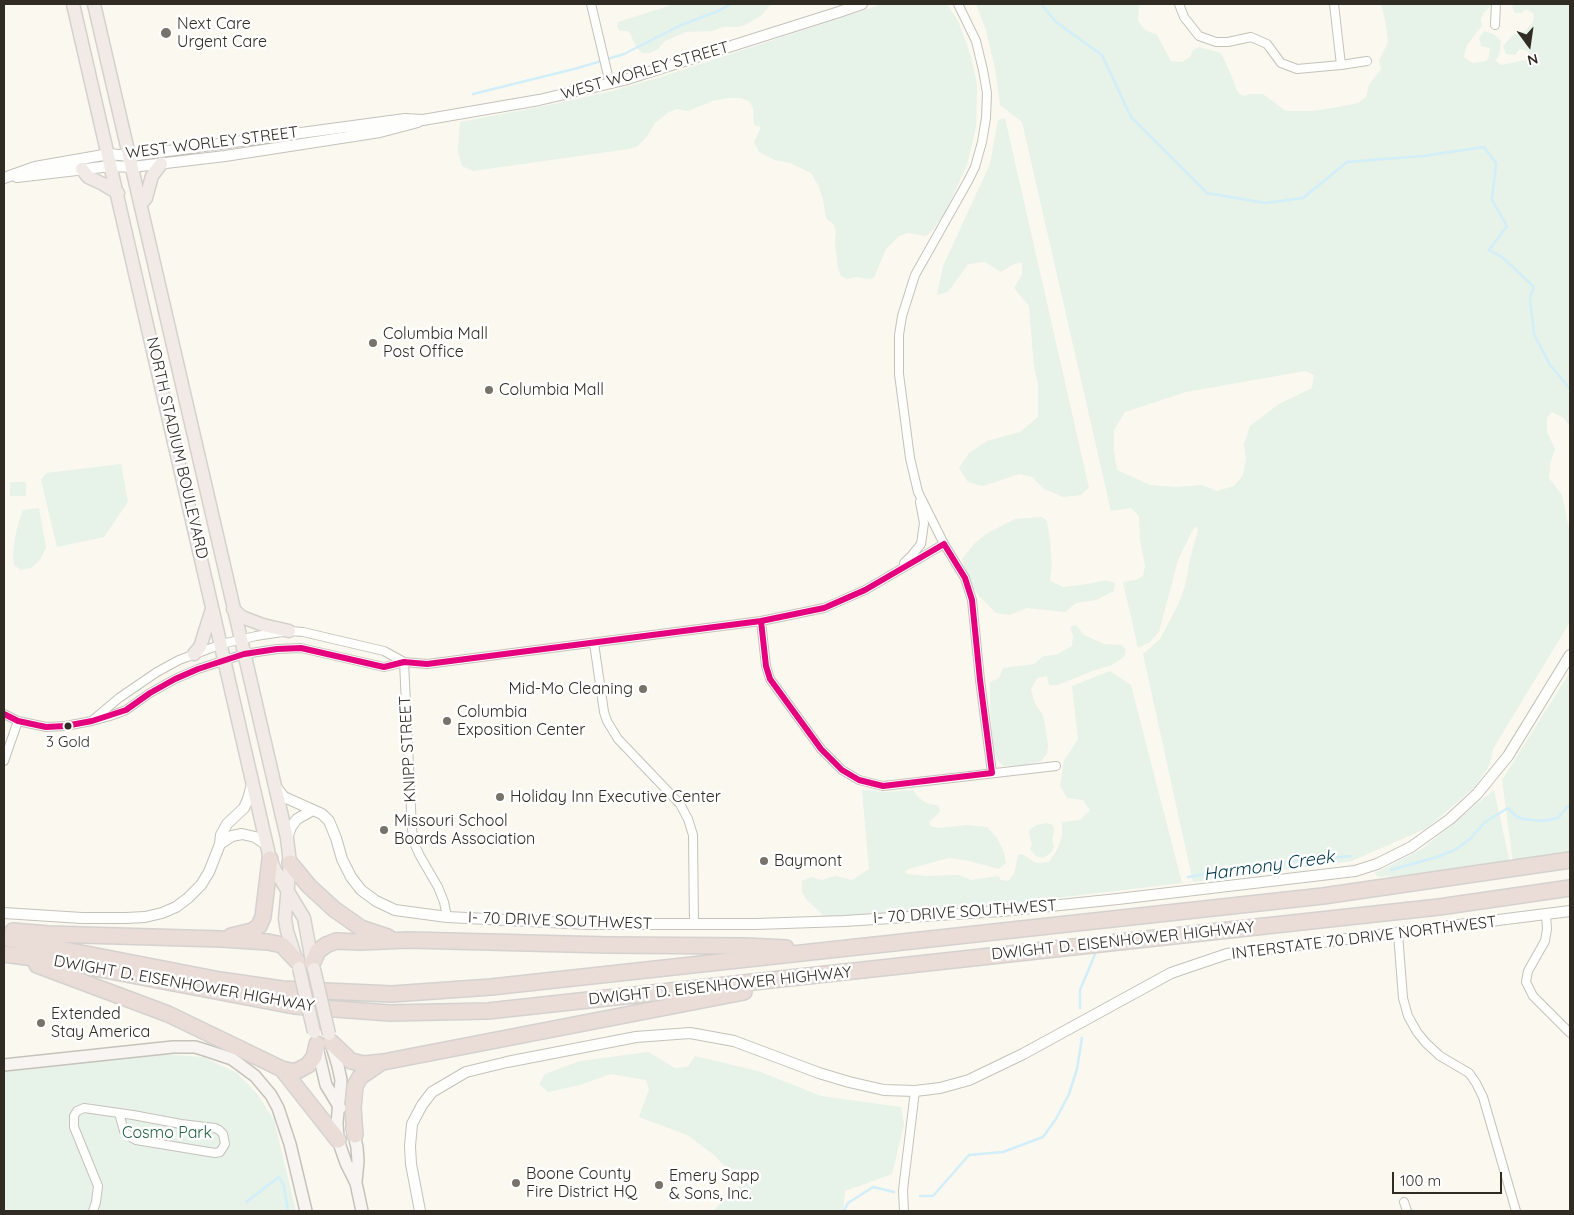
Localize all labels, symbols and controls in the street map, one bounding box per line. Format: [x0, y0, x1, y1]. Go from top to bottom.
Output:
place label: Next Care Urgent Care [177, 14, 267, 52]
north arrow [1504, 20, 1554, 70]
marker: Next Care Urgent Care [159, 26, 173, 40]
street label: WEST WORLEY STREET [559, 38, 731, 104]
text: N [1525, 50, 1540, 70]
street label: WEST WORLEY STREET [124, 123, 300, 163]
place label: Columbia Mall Post Office [383, 324, 488, 362]
street label: NORTH STADIUM BOULEVARD [142, 335, 212, 561]
marker: Columbia Mall Post Office [367, 337, 379, 349]
place label: Columbia Mall [499, 380, 604, 400]
marker: Columbia Mall [483, 384, 495, 396]
place label: Mid-Mo Cleaning [508, 679, 633, 699]
marker: Mid-Mo Cleaning [637, 683, 649, 695]
street label: KNIPP STREET [396, 695, 420, 803]
place label: Columbia Exposition Center [457, 702, 586, 740]
marker: Columbia Exposition Center [441, 715, 453, 727]
marker: 3 Gold [63, 721, 73, 731]
place label: 3 Gold [46, 733, 90, 751]
place label: Holiday Inn Executive Center [510, 787, 721, 807]
marker: Holiday Inn Executive Center [494, 791, 506, 803]
place label: Missouri School Boards Association [394, 811, 535, 849]
marker: Missouri School Boards Association [378, 824, 390, 836]
water label: Harmony Creek [1202, 846, 1336, 886]
place label: Baymont [774, 851, 842, 871]
marker: Baymont [758, 855, 770, 867]
street label: I- 70 DRIVE SOUTHWEST [873, 896, 1057, 928]
street label: I- 70 DRIVE SOUTHWEST [468, 908, 652, 934]
street label: INTERSTATE 70 DRIVE NORTHWEST [1230, 912, 1498, 964]
street label: DWIGHT D. EISENHOWER HIGHWAY [991, 918, 1255, 964]
street label: DWIGHT D. EISENHOWER HIGHWAY [52, 952, 316, 1016]
street label: DWIGHT D. EISENHOWER HIGHWAY [588, 963, 852, 1009]
place label: Extended Stay America [51, 1004, 150, 1042]
marker: Extended Stay America [35, 1017, 47, 1029]
park label: Cosmo Park [122, 1123, 212, 1143]
scale bar [1394, 1162, 1504, 1194]
place label: Boone County Fire District HQ [526, 1164, 637, 1202]
place label: Emery Sapp & Sons, Inc. [669, 1166, 759, 1204]
text: 100 m [1400, 1171, 1441, 1190]
marker: Boone County Fire District HQ [510, 1177, 522, 1189]
marker: Emery Sapp & Sons, Inc. [653, 1179, 665, 1191]

